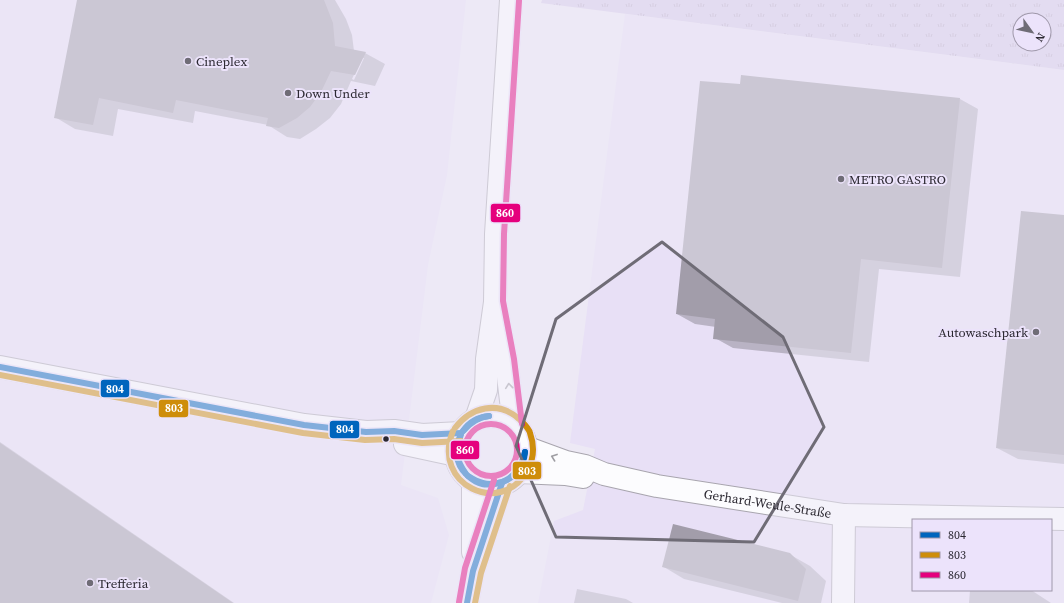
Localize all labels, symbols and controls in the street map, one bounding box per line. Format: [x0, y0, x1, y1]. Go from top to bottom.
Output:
north arrow [1012, 12, 1052, 52]
text: N [1031, 30, 1048, 45]
place label: Cineplex [196, 53, 247, 70]
marker: Cineplex [183, 56, 193, 66]
place label: Down Under [296, 85, 370, 102]
marker: Down Under [283, 88, 293, 98]
place label: METRO GASTRO [849, 171, 946, 188]
marker: METRO GASTRO [836, 174, 846, 184]
line badge: 860 [490, 203, 521, 223]
text: 860 [496, 206, 514, 221]
place label: Autowaschpark [938, 324, 1029, 341]
marker: Autowaschpark [1031, 327, 1041, 337]
line badge: 804 [100, 379, 130, 398]
text: 804 [106, 382, 124, 397]
one-way arrow [505, 383, 514, 389]
line badge: 803 [158, 399, 189, 418]
text: 803 [165, 401, 183, 416]
line badge: 804 [329, 420, 360, 439]
text: 804 [336, 422, 354, 437]
unlabelled marker [381, 434, 391, 444]
line badge: 860 [450, 440, 480, 460]
text: 860 [456, 443, 474, 458]
one-way arrow [551, 454, 558, 462]
line badge: 803 [512, 461, 542, 480]
text: 803 [518, 464, 536, 479]
street label: Gerhard-Weule-Straße [703, 485, 833, 522]
legend [912, 519, 1052, 591]
text: 804 [948, 527, 966, 543]
text: 803 [948, 547, 966, 563]
text: 860 [948, 567, 966, 583]
place label: Trefferia [98, 575, 149, 592]
marker: Trefferia [85, 578, 95, 588]

